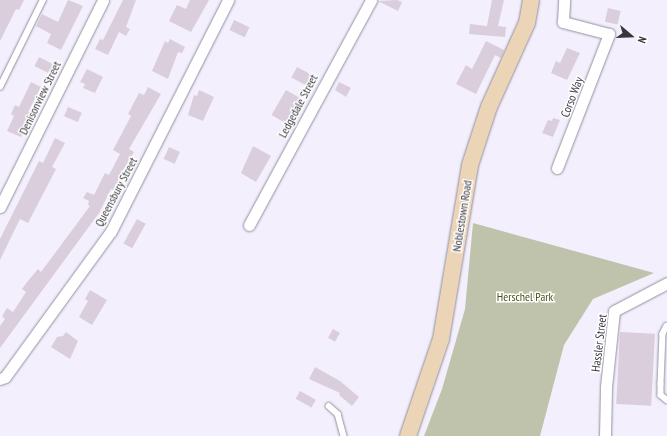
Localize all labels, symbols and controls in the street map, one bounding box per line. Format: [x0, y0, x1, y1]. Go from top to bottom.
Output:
north arrow [611, 16, 651, 56]
text: N [635, 35, 650, 45]
street label: Denisonview Street [16, 59, 64, 137]
street label: Ledgedale Street [275, 72, 321, 140]
street label: Corso Way [558, 75, 586, 119]
street label: Queensbury Street [92, 155, 140, 229]
street label: Noblestown Road [449, 179, 475, 253]
park label: Herschel Park [497, 290, 553, 304]
street label: Hassler Street [588, 313, 610, 373]

